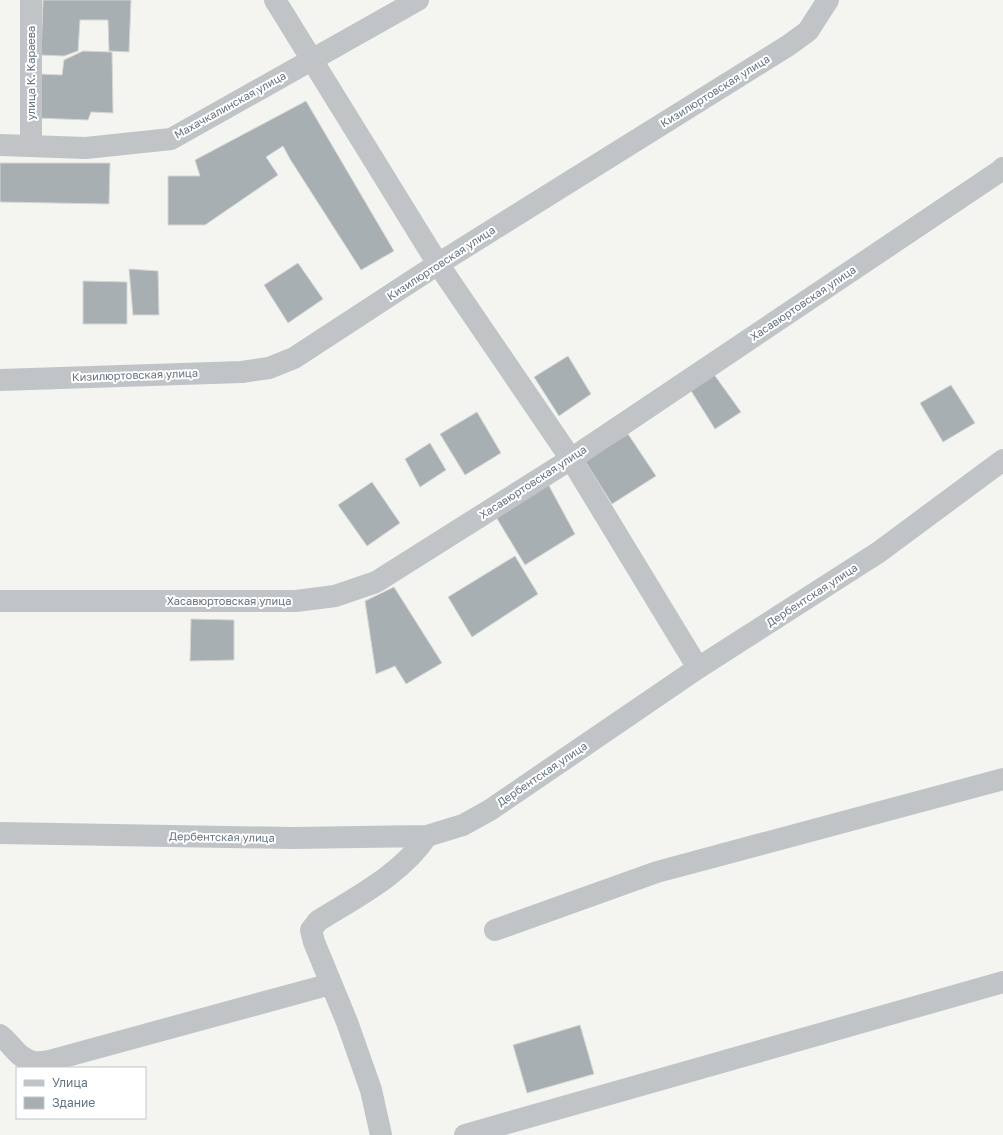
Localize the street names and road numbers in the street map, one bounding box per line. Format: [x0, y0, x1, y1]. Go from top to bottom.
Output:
street label: улица К. Караева [24, 26, 37, 120]
street label: Кизилюртовская улица [658, 52, 772, 130]
street label: Махачкалинская улица [172, 68, 288, 141]
street label: Кизилюртовская улица [384, 223, 497, 302]
street label: Хасавюртовская улица [747, 262, 858, 343]
street label: Кизилюртовская улица [72, 366, 198, 383]
street label: Хасавюртовская улица [477, 442, 589, 521]
street label: Дербентская улица [764, 560, 860, 629]
street label: Хасавюртовская улица [167, 594, 291, 607]
street label: Дербентская улица [494, 739, 589, 809]
street label: Дербентская улица [169, 829, 275, 844]

